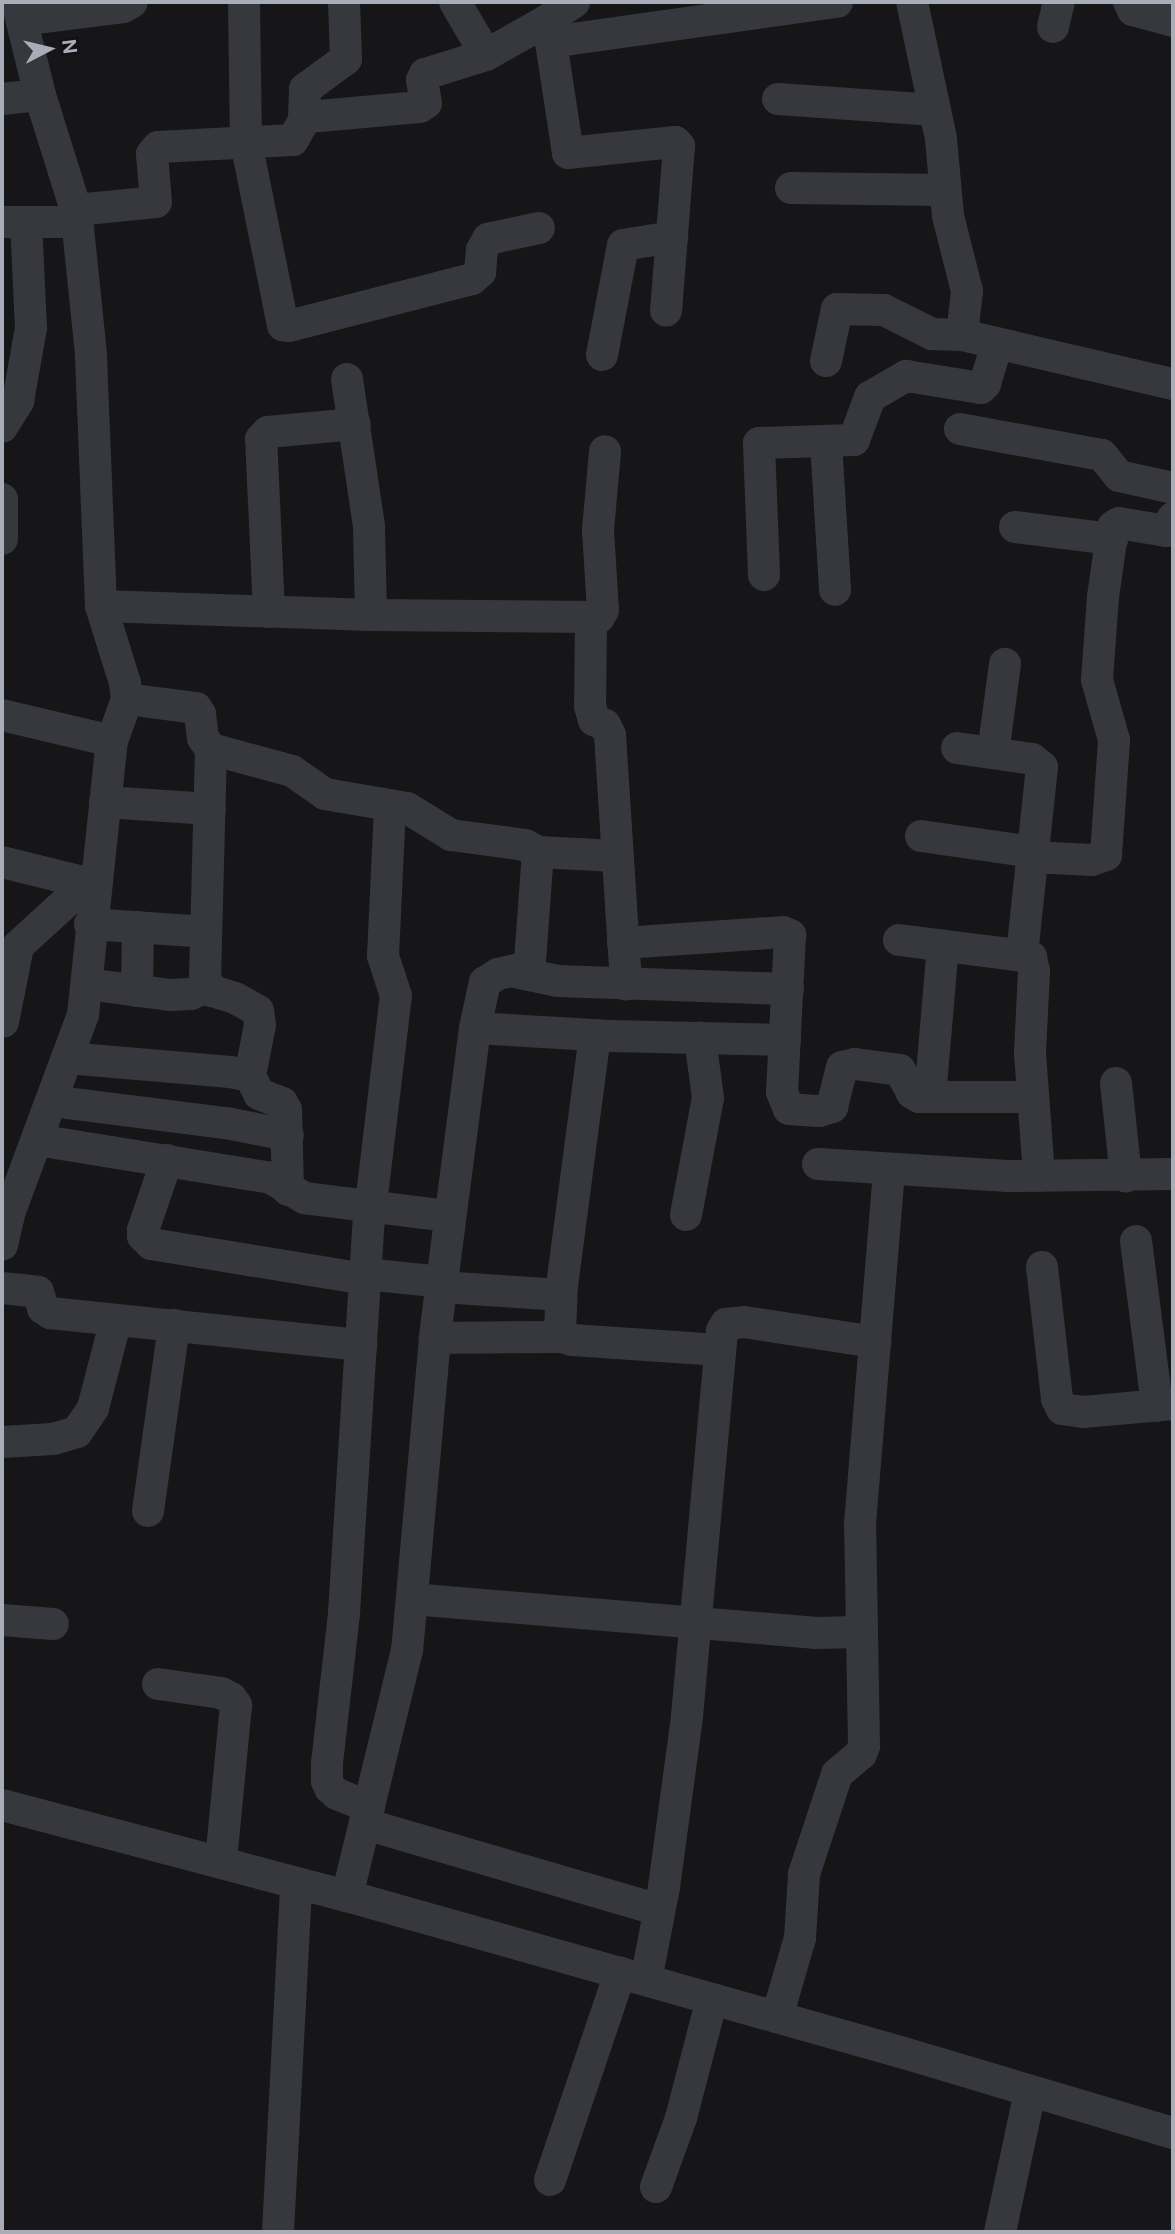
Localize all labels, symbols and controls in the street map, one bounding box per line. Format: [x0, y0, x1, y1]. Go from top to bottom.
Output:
north arrow [14, 14, 84, 84]
text: N [58, 38, 82, 55]

